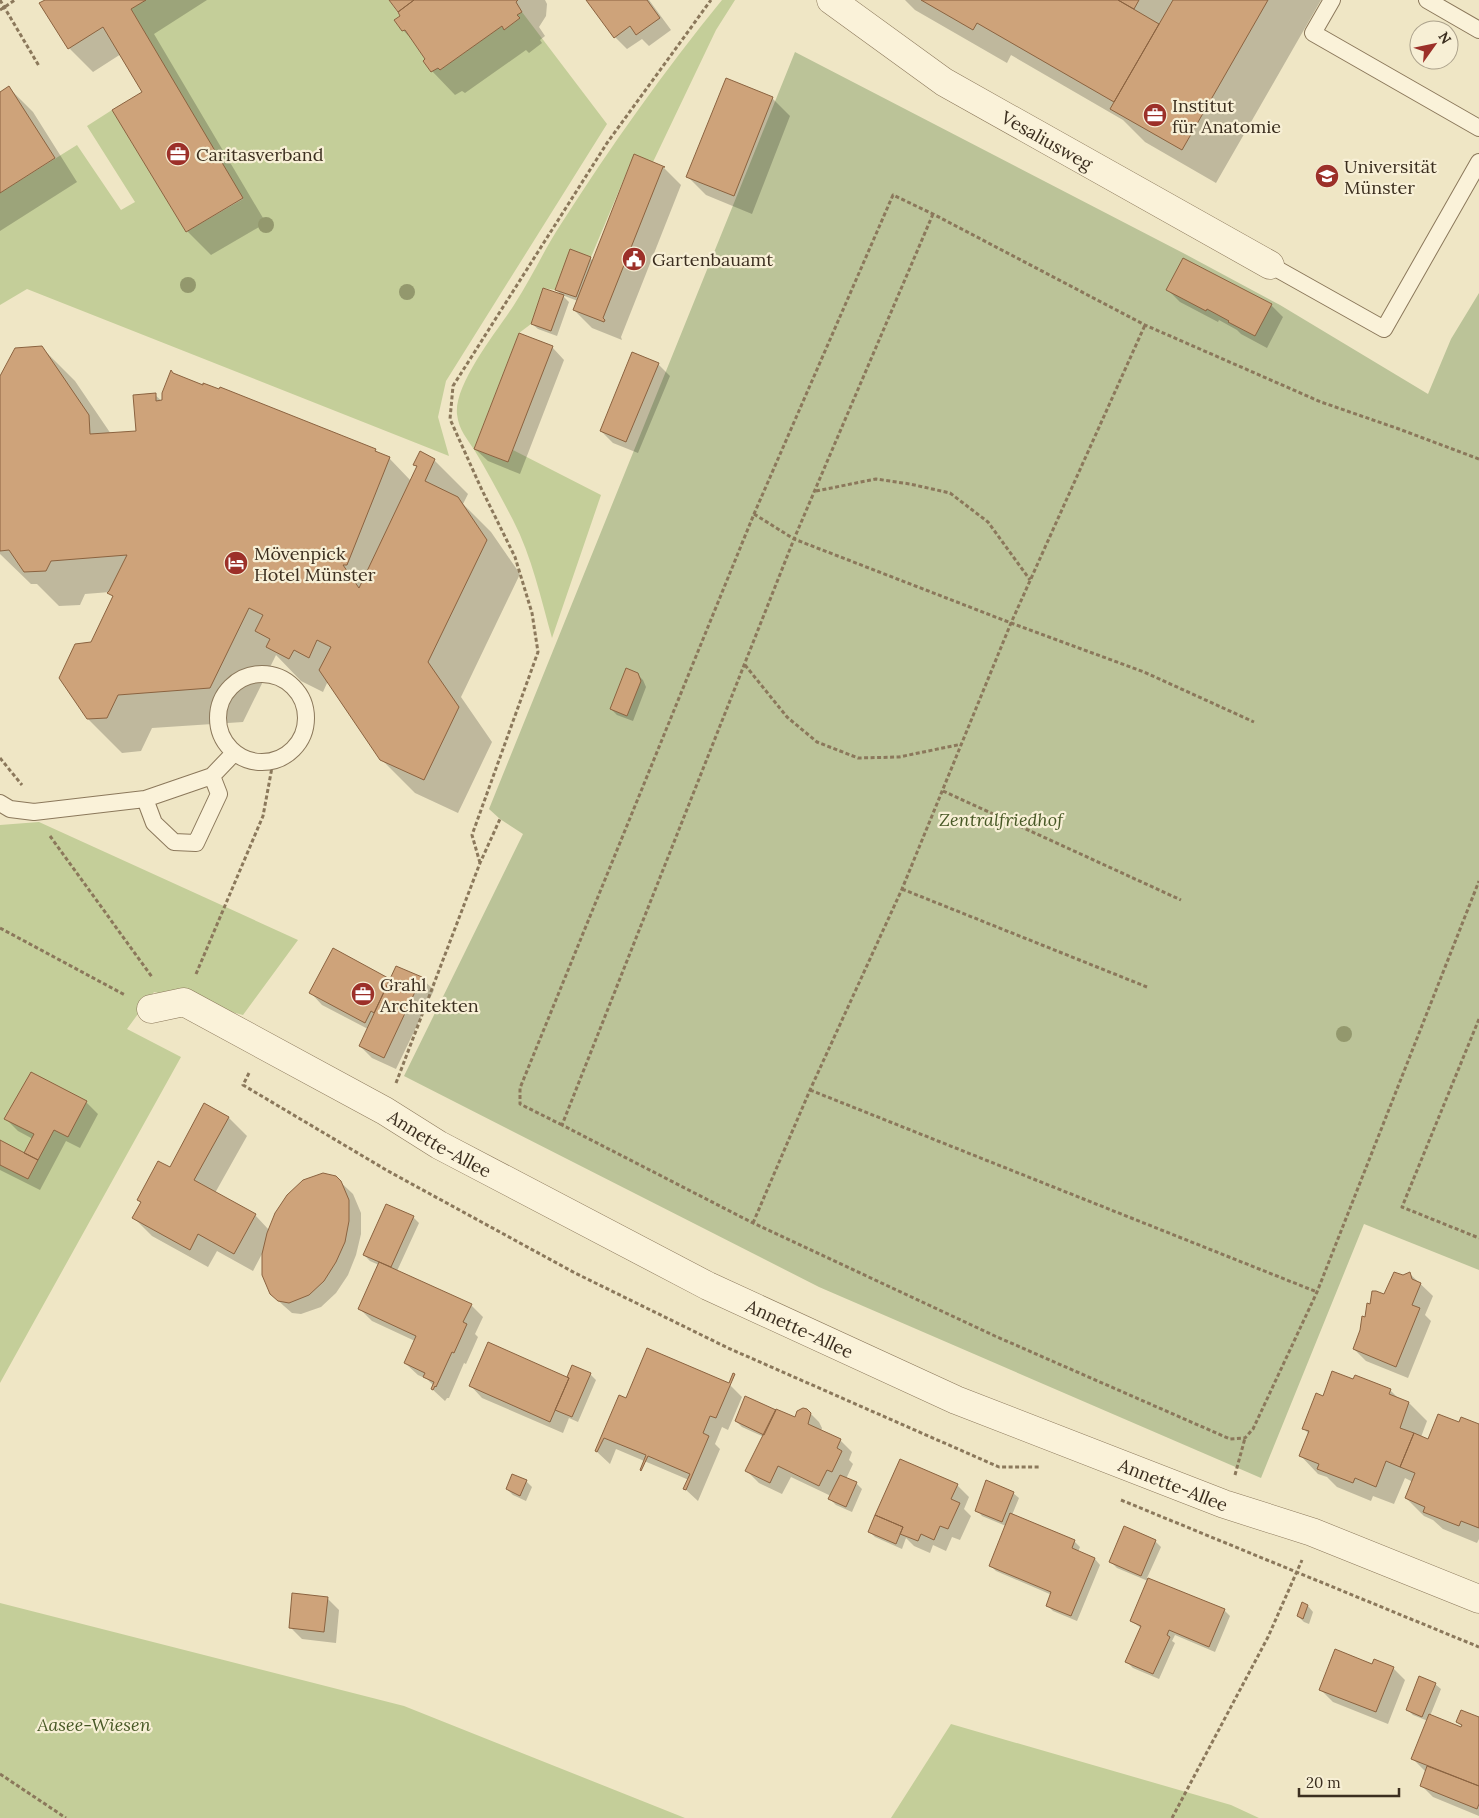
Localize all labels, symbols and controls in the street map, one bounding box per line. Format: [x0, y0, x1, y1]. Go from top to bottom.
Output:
north arrow [1409, 20, 1459, 70]
text: N [1434, 28, 1455, 48]
place label: Institut für Anatomie [1172, 94, 1281, 138]
office icon: Institut für Anatomie [1142, 102, 1168, 128]
street label: Vesaliusweg [996, 105, 1098, 175]
office icon: Caritasverband [165, 141, 191, 167]
place label: Caritasverband [196, 143, 324, 166]
place label: Universität Münster [1344, 155, 1437, 199]
school or university icon: Universität Münster [1314, 163, 1340, 189]
public building icon: Gartenbauamt [621, 246, 647, 272]
place label: Gartenbauamt [652, 248, 773, 271]
place label: Mövenpick Hotel Münster [254, 542, 376, 586]
hotel icon: Mövenpick Hotel Münster [223, 550, 249, 576]
park label: Zentralfriedhof [939, 808, 1065, 831]
place label: Grahl Architekten [379, 973, 479, 1017]
office icon: Grahl Architekten [350, 981, 376, 1007]
street label: Annette-Allee [383, 1104, 496, 1182]
street label: Annette-Allee [742, 1293, 857, 1363]
street label: Annette-Allee [1114, 1452, 1232, 1516]
park label: Aasee-Wiesen [36, 1713, 151, 1736]
scale bar [1299, 1766, 1399, 1798]
text: 20 m [1306, 1773, 1341, 1792]

